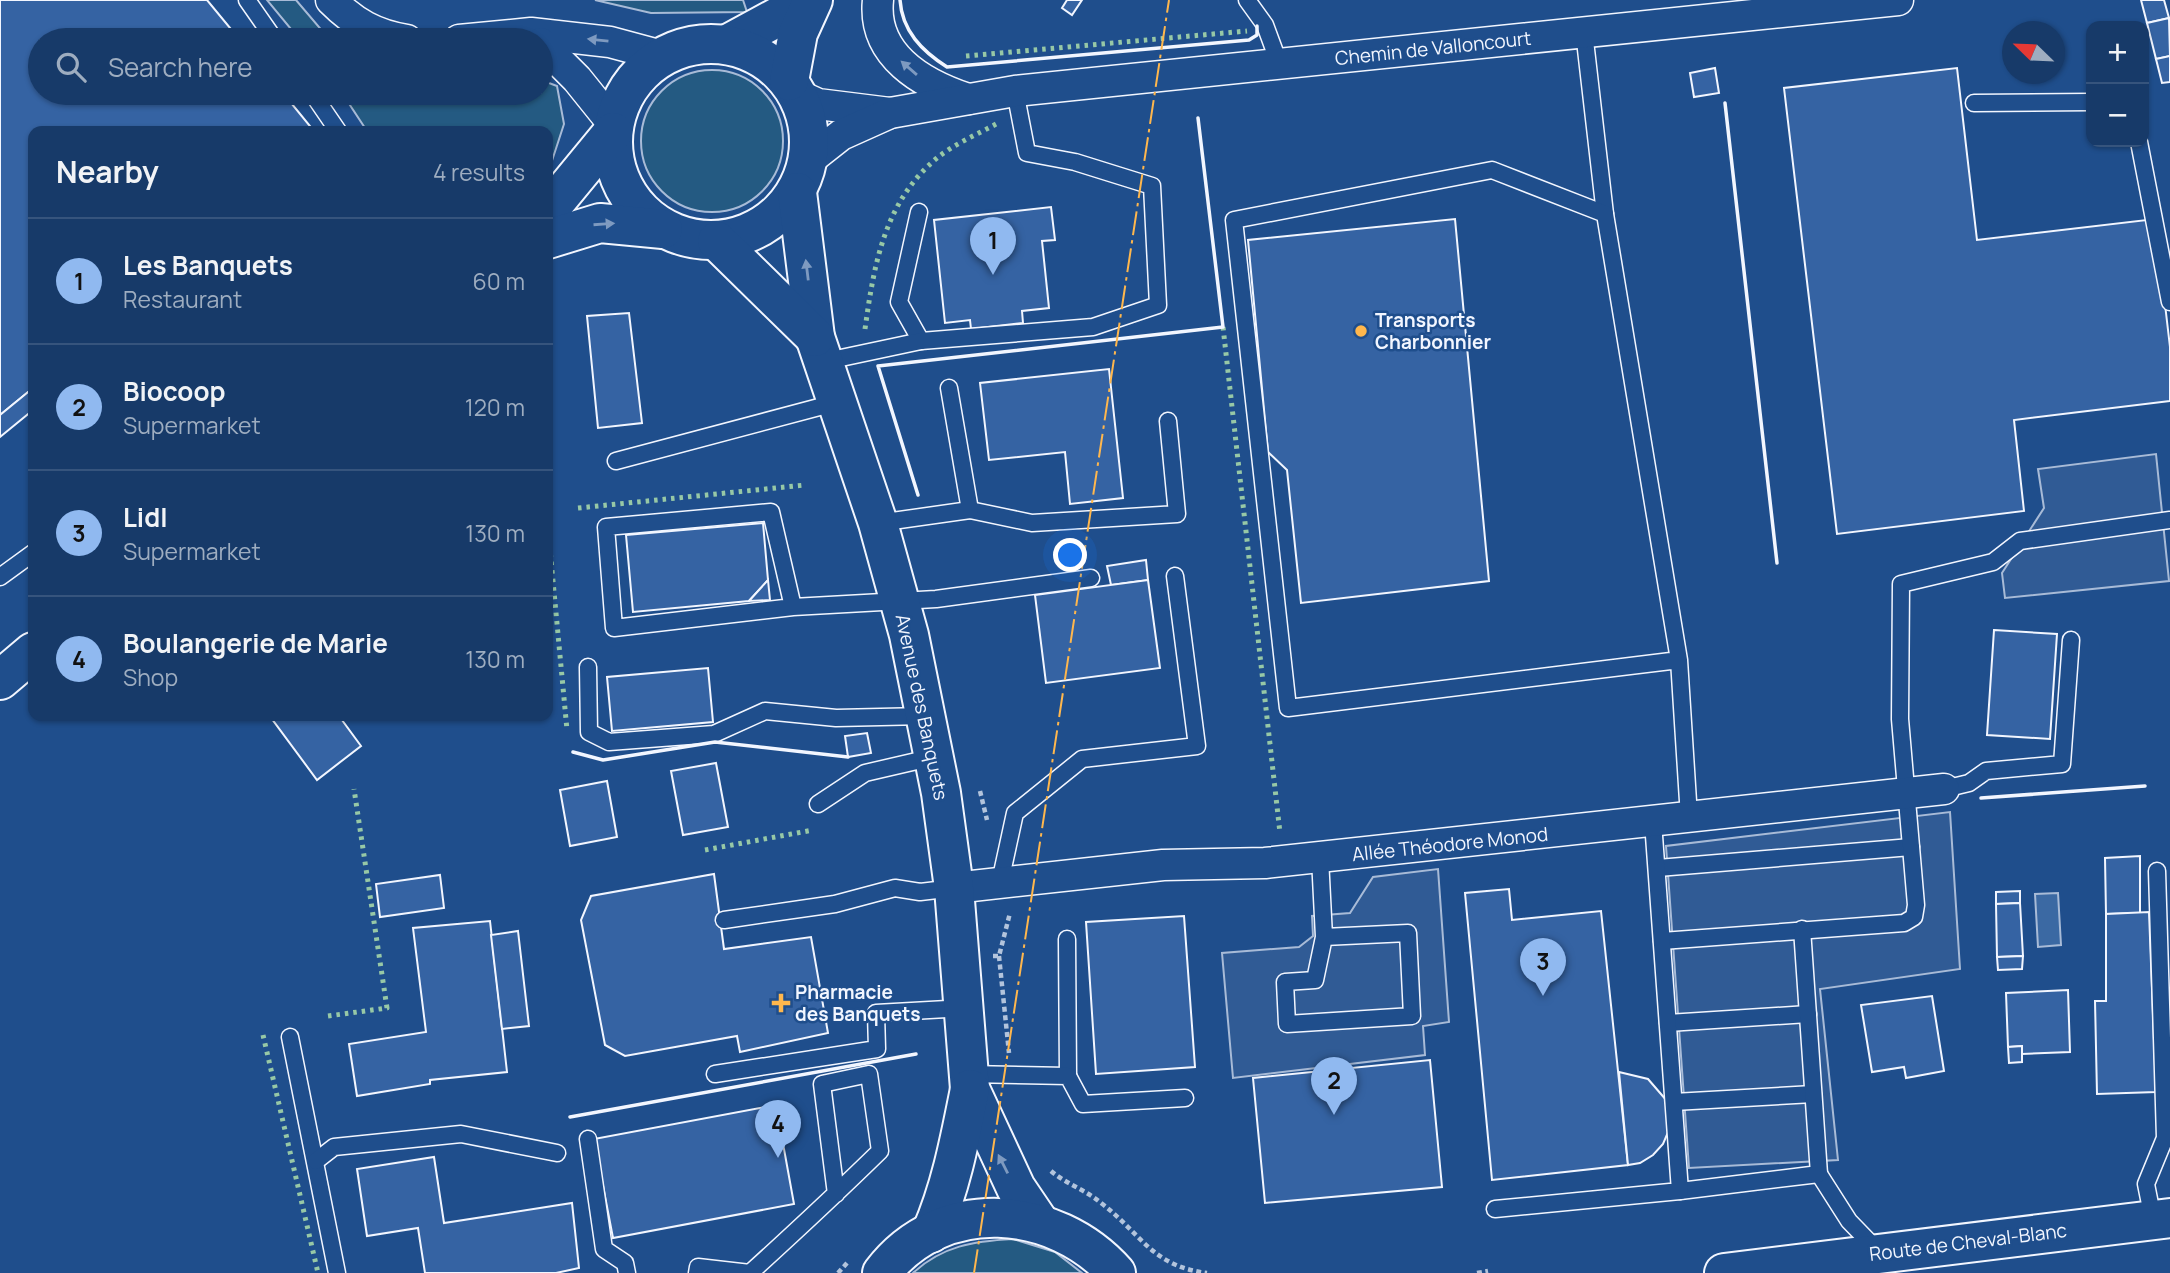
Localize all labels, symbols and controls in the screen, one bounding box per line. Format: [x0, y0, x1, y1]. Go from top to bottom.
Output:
north arrow [2002, 21, 2065, 84]
map controls [2086, 21, 2149, 147]
button: + [2086, 21, 2149, 84]
street label: Chemin de Valloncourt [1334, 25, 1532, 71]
search box [28, 28, 553, 105]
one-way arrow [586, 35, 608, 46]
icon: search [52, 48, 90, 86]
text: Search here [108, 49, 253, 85]
one-way arrow [900, 61, 917, 76]
button: − [2086, 84, 2149, 147]
text: Nearby [56, 151, 159, 192]
text: 4 results [433, 156, 525, 188]
pin: 1 [970, 217, 1016, 275]
one-way arrow [594, 218, 616, 229]
text: Les Banquets [123, 247, 293, 283]
one-way arrow [801, 258, 812, 280]
text: 1 [74, 265, 84, 297]
text: 60 m [473, 265, 525, 297]
text: Restaurant [123, 283, 242, 315]
place label: Transports Charbonnier [1375, 307, 1491, 355]
marker: Transports Charbonnier [1353, 323, 1369, 339]
text: Biocoop [123, 373, 226, 409]
text: 2 [72, 391, 86, 423]
text: 120 m [465, 391, 525, 423]
text: Supermarket [123, 409, 261, 441]
text: Lidl [123, 499, 168, 535]
text: 3 [72, 517, 86, 549]
text: 130 m [465, 517, 525, 549]
text: Supermarket [123, 535, 261, 567]
your location [1053, 538, 1087, 572]
street label: Avenue des Banquets [890, 612, 954, 803]
text: Boulangerie de Marie [123, 625, 388, 661]
text: 4 [72, 643, 86, 675]
text: 130 m [465, 643, 525, 675]
text: Shop [123, 661, 178, 693]
street label: Allée Théodore Monod [1351, 821, 1549, 867]
pin: 3 [1520, 938, 1566, 996]
place label: Pharmacie des Banquets [795, 979, 921, 1027]
marker: Pharmacie des Banquets [773, 995, 789, 1011]
pin: 2 [1311, 1057, 1357, 1115]
pin: 4 [755, 1100, 801, 1158]
one-way arrow [998, 1154, 1009, 1174]
street label: Route de Cheval-Blanc [1868, 1217, 2068, 1267]

